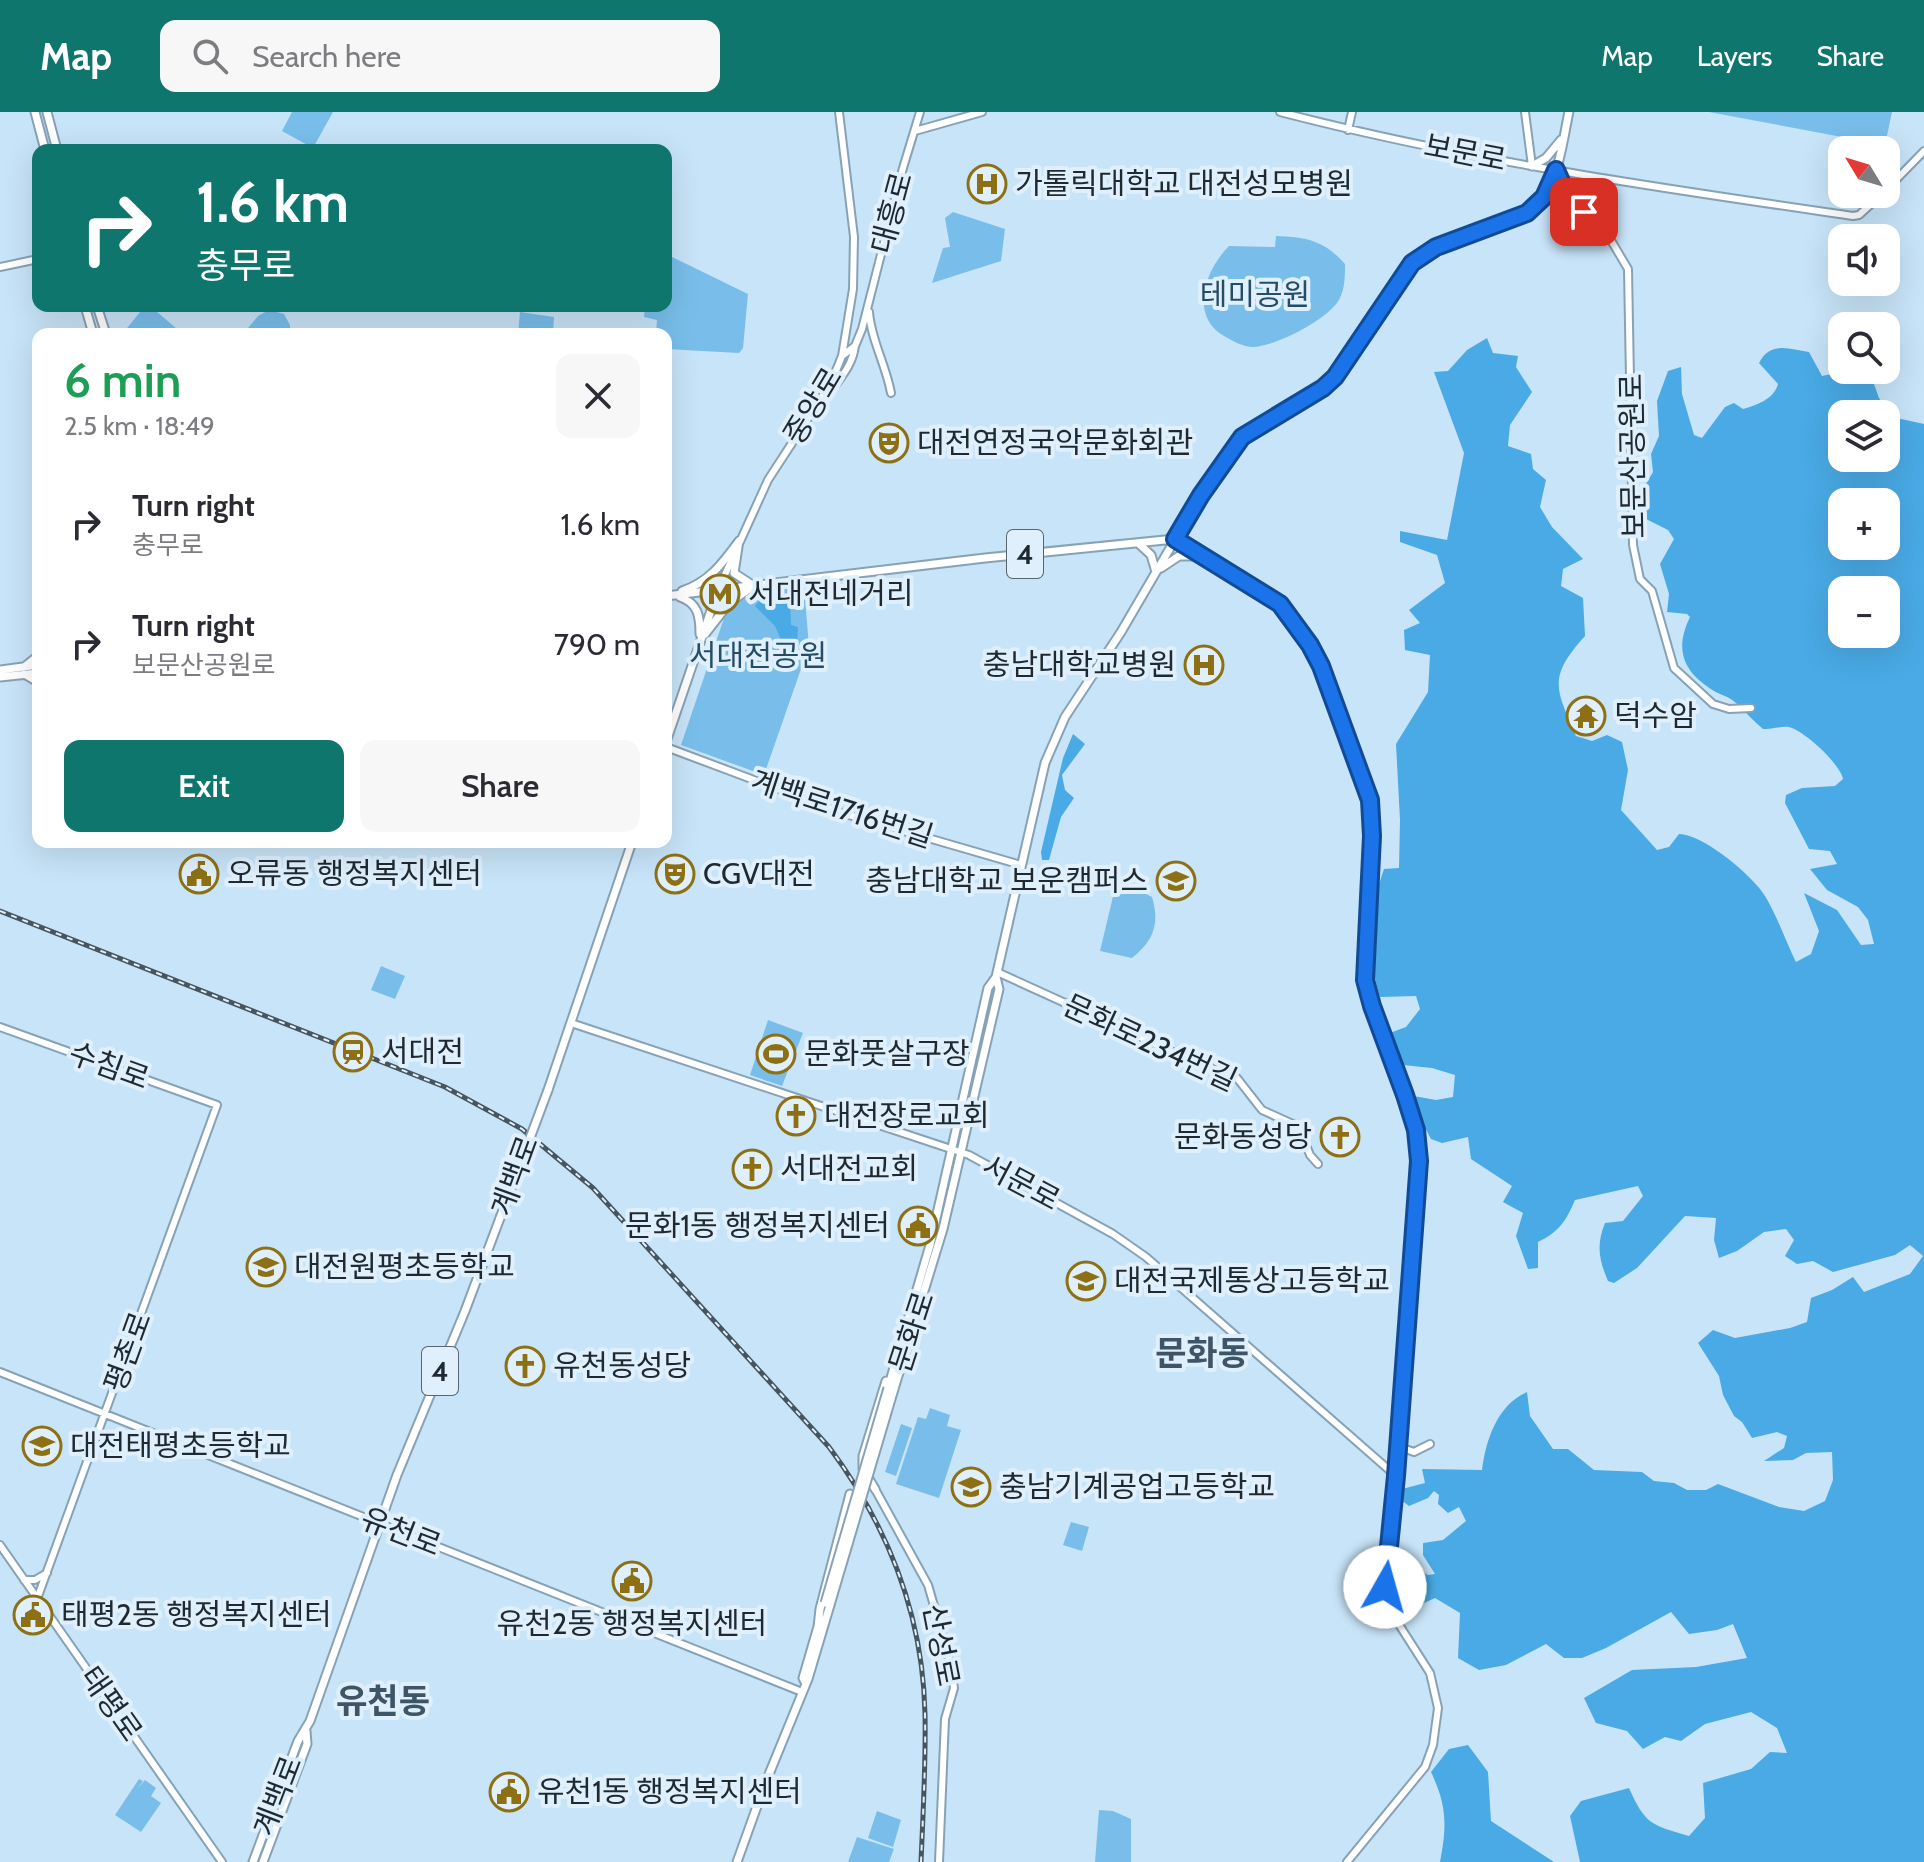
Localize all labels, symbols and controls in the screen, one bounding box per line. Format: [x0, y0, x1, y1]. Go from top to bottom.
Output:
search box [160, 20, 720, 92]
text: Map [40, 33, 112, 80]
icon: search [188, 34, 232, 78]
text: Search here [252, 38, 401, 75]
text: Map [1601, 39, 1653, 73]
text: Layers [1697, 39, 1772, 73]
text: Share [1816, 39, 1884, 73]
street label: 보문로 [1421, 126, 1509, 179]
north arrow [1828, 136, 1900, 208]
map controls [1828, 136, 1900, 648]
hospital icon: 가톨릭대학교 대전성모병원 [966, 163, 1008, 205]
place label: 가톨릭대학교 대전성모병원 [1015, 165, 1353, 202]
text: 1.6 km [196, 168, 349, 236]
street label: 대흥로 [863, 168, 920, 258]
icon: right [64, 176, 168, 280]
pin [1550, 178, 1618, 246]
icon: arrive [1562, 190, 1606, 234]
button: sound [1828, 224, 1900, 296]
text: 충무로 [196, 243, 295, 287]
park label: 테미공원 [1200, 276, 1310, 313]
button: search [1828, 312, 1900, 384]
text: 6 min [64, 351, 181, 409]
button: close [556, 354, 640, 438]
street label: 중앙로 [775, 361, 850, 451]
street label: 보문산공원로 [1613, 373, 1652, 539]
button: layers [1828, 400, 1900, 472]
text: 2.5 km · 18:49 [64, 410, 215, 442]
theatre icon: 대전연정국악문화회관 [868, 422, 910, 464]
place label: 대전연정국악문화회관 [917, 424, 1193, 461]
text: Turn right [132, 487, 255, 524]
button: + [1828, 488, 1900, 560]
icon: right [64, 502, 108, 546]
text: 1.6 km [560, 506, 640, 543]
text: 충무로 [132, 529, 204, 561]
road number: 4 [1007, 530, 1043, 578]
metro station icon: 서대전네거리 [699, 573, 741, 615]
place label: 서대전네거리 [748, 575, 914, 612]
button: − [1828, 576, 1900, 648]
text: Turn right [132, 607, 255, 644]
icon: right [64, 622, 108, 666]
text: 790 m [554, 626, 640, 663]
park label: 서대전공원 [689, 637, 827, 674]
hospital icon: 충남대학교병원 [1183, 644, 1225, 686]
place label: 충남대학교병원 [983, 646, 1176, 683]
text: 보문산공원로 [132, 649, 276, 681]
temple icon: 덕수암 [1565, 695, 1607, 737]
place label: 덕수암 [1614, 697, 1697, 734]
button: Exit [64, 740, 344, 832]
button: Share [360, 740, 640, 832]
street label: 계백로1716번길 [746, 762, 938, 855]
public building icon: 오류동 행정복지센터 [178, 853, 220, 895]
theatre icon: CGV대전 [654, 853, 696, 895]
place label: 오류동 행정복지센터 [227, 855, 482, 892]
place label: CGV대전 [703, 855, 815, 892]
school or university icon: 충남대학교 보운캠퍼스 [1155, 860, 1197, 902]
place label: 충남대학교 보운캠퍼스 [865, 862, 1148, 899]
street label: 문화로234번길 [1058, 986, 1243, 1099]
station icon: 서대전 [332, 1031, 374, 1073]
place label: 서대전 [381, 1033, 464, 1070]
sports icon: 문화풋살구장 [755, 1033, 797, 1075]
street label: 수침로 [64, 1034, 154, 1097]
place label: 문화풋살구장 [804, 1035, 970, 1072]
church icon: 대전장로교회 [775, 1095, 817, 1137]
place label: 대전장로교회 [824, 1097, 990, 1134]
church icon: 문화동성당 [1319, 1116, 1361, 1158]
place label: 문화동성당 [1174, 1118, 1312, 1155]
street label: 계백로 [483, 1131, 546, 1221]
street label: 서문로 [976, 1147, 1066, 1218]
church icon: 서대전교회 [731, 1148, 773, 1190]
place label: 서대전교회 [780, 1150, 918, 1187]
public building icon: 문화1동 행정복지센터 [897, 1205, 939, 1247]
place label: 문화1동 행정복지센터 [625, 1207, 890, 1244]
school or university icon: 대전원평초등학교 [245, 1246, 287, 1288]
place label: 대전원평초등학교 [294, 1248, 515, 1285]
school or university icon: 대전국제통상고등학교 [1065, 1260, 1107, 1302]
place label: 대전국제통상고등학교 [1114, 1262, 1390, 1299]
street label: 문화로 [881, 1287, 942, 1377]
street label: 평촌로 [96, 1307, 159, 1397]
district label: 문화동 [1155, 1332, 1249, 1374]
church icon: 유천동성당 [504, 1345, 546, 1387]
road number: 4 [422, 1347, 458, 1395]
place label: 유천동성당 [553, 1347, 691, 1384]
school or university icon: 대전태평초등학교 [21, 1425, 63, 1467]
place label: 대전태평초등학교 [70, 1427, 291, 1464]
school or university icon: 충남기계공업고등학교 [950, 1466, 992, 1508]
place label: 충남기계공업고등학교 [999, 1468, 1275, 1505]
street label: 유천로 [356, 1499, 446, 1564]
position arrow [1343, 1545, 1427, 1629]
public building icon: 유천2동 행정복지센터 [611, 1560, 653, 1602]
public building icon: 태평2동 행정복지센터 [12, 1594, 54, 1636]
place label: 태평2동 행정복지센터 [61, 1596, 332, 1633]
street label: 산성로 [915, 1601, 968, 1689]
place label: 유천2동 행정복지센터 [497, 1605, 767, 1642]
street label: 태평로 [73, 1659, 150, 1748]
district label: 유천동 [336, 1680, 430, 1722]
street label: 계백로 [245, 1751, 310, 1841]
public building icon: 유천1동 행정복지센터 [488, 1771, 530, 1813]
place label: 유천1동 행정복지센터 [537, 1773, 802, 1810]

